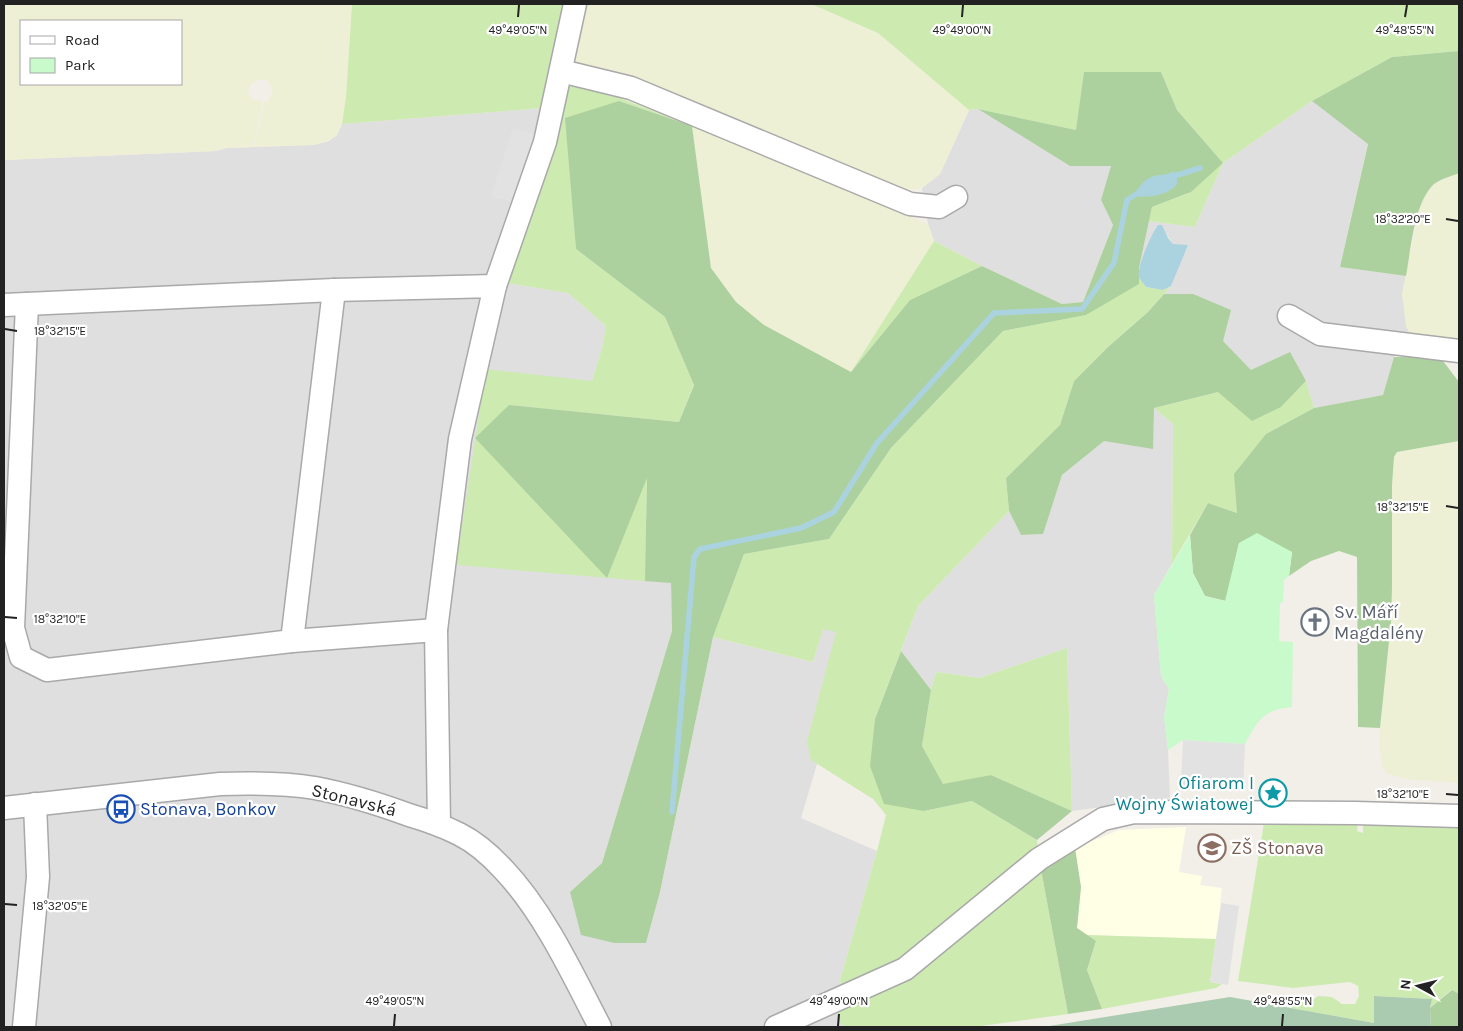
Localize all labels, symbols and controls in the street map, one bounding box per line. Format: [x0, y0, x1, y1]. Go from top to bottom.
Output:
legend [20, 20, 182, 85]
text: 49°49'05"N [489, 23, 547, 37]
text: 49°49'00"N [932, 23, 992, 37]
text: 49°48'55"N [1376, 23, 1434, 37]
text: Road [65, 31, 100, 49]
text: Park [65, 56, 95, 74]
text: 18°32'20"E [1375, 212, 1431, 226]
text: 18°32'15"E [34, 324, 86, 338]
text: 18°32'15"E [1377, 500, 1429, 514]
place label: Sv. Máří Magdalény [1334, 601, 1424, 644]
church icon: Sv. Máří Magdalény [1300, 607, 1330, 637]
text: 18°32'10"E [34, 612, 86, 626]
place label: Ofiarom I Wojny Światowej [1116, 772, 1254, 815]
place icon: Ofiarom I Wojny Światowej [1258, 778, 1288, 808]
street label: Stonavská [309, 779, 399, 821]
text: 18°32'10"E [1377, 787, 1429, 801]
bus stop icon: Stonava, Bonkov [106, 794, 136, 824]
place label: Stonava, Bonkov [140, 798, 276, 820]
school or university icon: ZŠ Stonava [1197, 833, 1227, 863]
place label: ZŠ Stonava [1231, 837, 1324, 859]
text: 18°32'05"E [32, 899, 88, 913]
north arrow [1393, 961, 1443, 1011]
text: N [1397, 978, 1415, 990]
text: 49°49'05"N [366, 994, 424, 1008]
text: 49°49'00"N [809, 994, 869, 1008]
text: 49°48'55"N [1254, 994, 1312, 1008]

